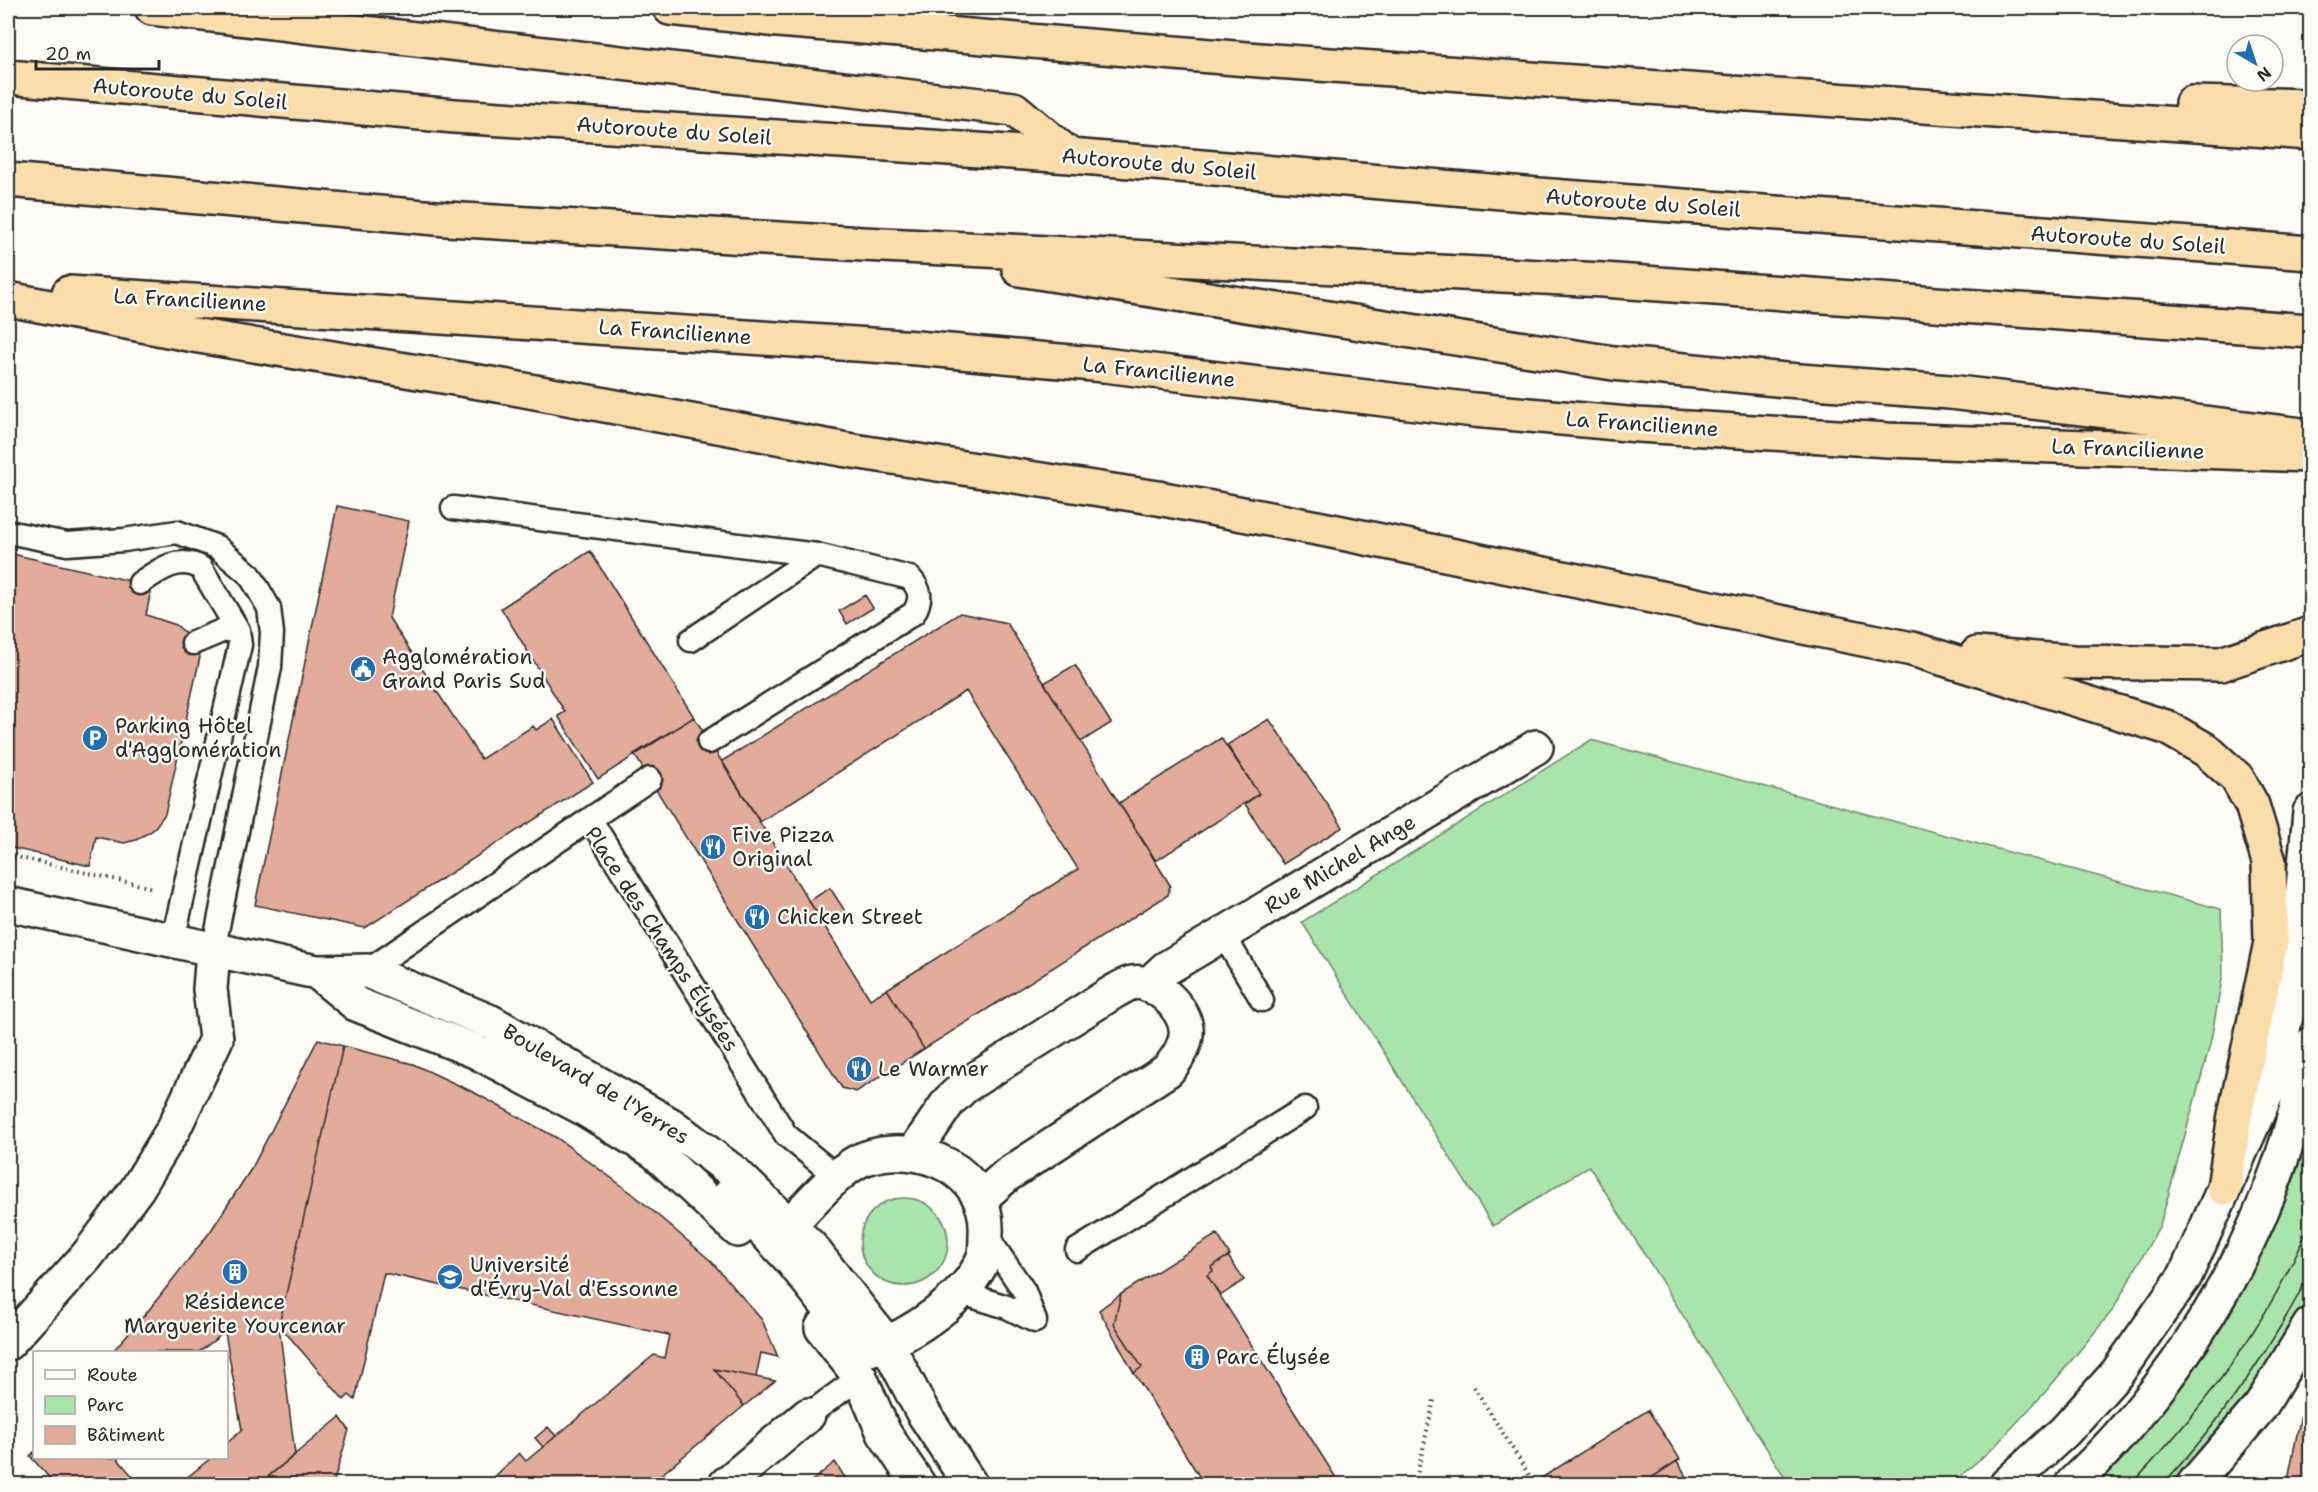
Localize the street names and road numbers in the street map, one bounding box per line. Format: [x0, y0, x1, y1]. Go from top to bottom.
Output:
street label: Autoroute du Soleil [91, 72, 289, 117]
street label: Autoroute du Soleil [575, 110, 773, 152]
street label: Autoroute du Soleil [1060, 142, 1258, 187]
street label: Autoroute du Soleil [1544, 182, 1742, 224]
street label: Autoroute du Soleil [2029, 219, 2227, 261]
street label: La Francilienne [113, 282, 267, 318]
street label: La Francilienne [597, 313, 753, 351]
street label: La Francilienne [1081, 350, 1237, 394]
street label: La Francilienne [1564, 405, 1720, 443]
street label: La Francilienne [2051, 432, 2205, 466]
street label: Rue Michel Ange [1259, 808, 1421, 920]
street label: Place des Champs Élysées [579, 821, 746, 1057]
street label: Boulevard de l'Yerres [498, 1017, 694, 1151]

